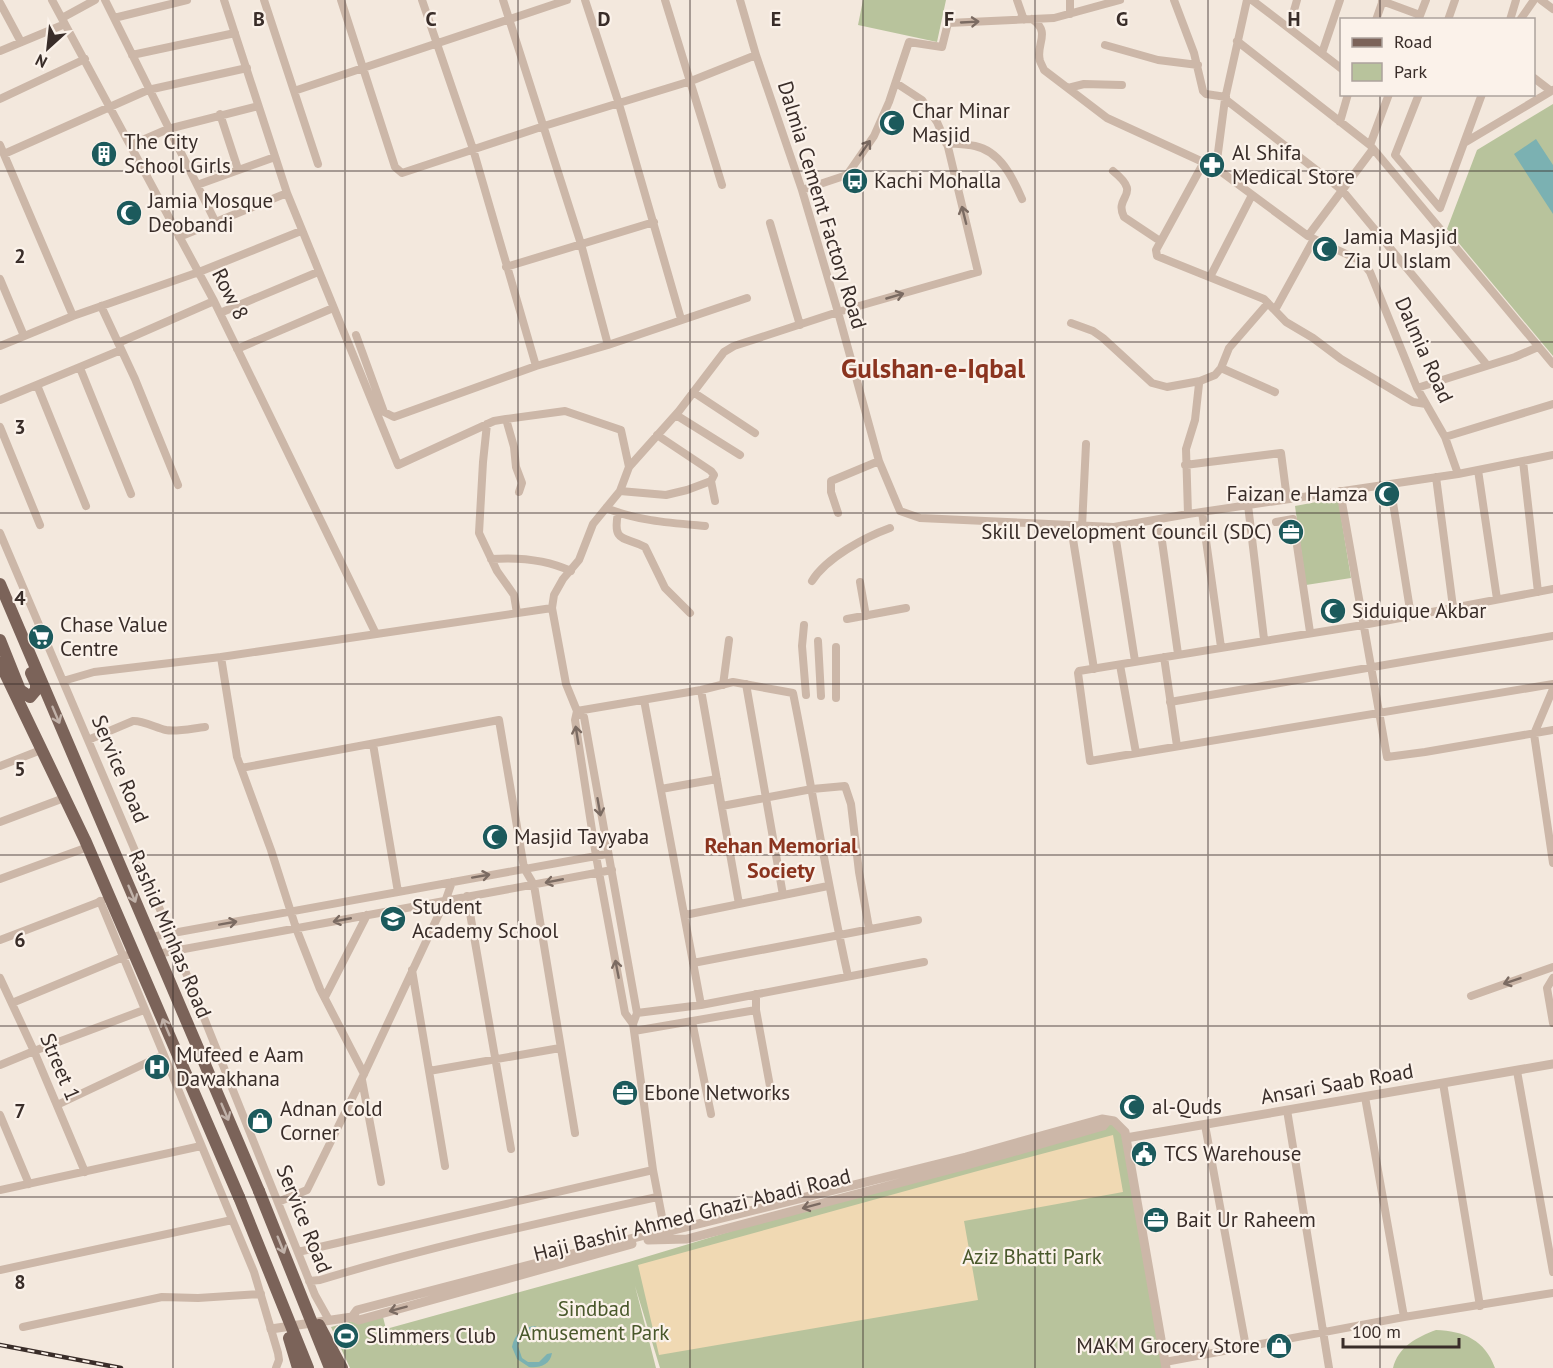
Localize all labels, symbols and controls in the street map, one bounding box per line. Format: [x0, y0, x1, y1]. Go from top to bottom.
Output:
text: B [253, 6, 265, 32]
text: C [425, 6, 437, 32]
text: D [598, 6, 611, 32]
text: E [771, 6, 781, 32]
text: F [944, 6, 954, 32]
text: G [1116, 6, 1128, 32]
text: H [1287, 6, 1301, 32]
one-way arrow [959, 16, 979, 28]
north arrow [18, 18, 78, 78]
legend [1340, 18, 1535, 96]
text: Road [1394, 30, 1432, 53]
text: N [32, 50, 50, 73]
text: Park [1394, 60, 1427, 83]
street label: Dalmia Cement Factory Road [772, 78, 873, 332]
place label: Char Minar Masjid [912, 97, 1010, 148]
mosque icon: Char Minar Masjid [877, 108, 907, 138]
place label: The City School Girls [124, 128, 231, 179]
building icon: The City School Girls [89, 139, 119, 169]
place label: Al Shifa Medical Store [1232, 139, 1355, 190]
one-way arrow [859, 141, 871, 157]
pharmacy icon: Al Shifa Medical Store [1197, 150, 1227, 180]
bus stop icon: Kachi Mohalla [840, 166, 870, 196]
place label: Kachi Mohalla [874, 167, 1001, 194]
place label: Jamia Mosque Deobandi [147, 187, 273, 238]
mosque icon: Jamia Mosque Deobandi [114, 198, 144, 228]
one-way arrow [958, 206, 970, 225]
place label: Jamia Masjid Zia Ul Islam [1343, 223, 1458, 274]
mosque icon: Jamia Masjid Zia Ul Islam [1310, 234, 1340, 264]
text: 2 [14, 243, 26, 269]
street label: Row 8 [206, 263, 255, 324]
one-way arrow [885, 290, 904, 301]
street label: Dalmia Road [1389, 292, 1460, 407]
district label: Gulshan-e-Iqbal [841, 351, 1025, 385]
text: 3 [14, 414, 26, 440]
mosque icon: Faizan e Hamza [1372, 479, 1402, 509]
place label: Faizan e Hamza [1227, 480, 1368, 507]
office icon: Skill Development Council (SDC) [1276, 517, 1306, 547]
place label: Skill Development Council (SDC) [981, 518, 1272, 545]
text: 4 [14, 585, 26, 611]
mosque icon: Siduique Akbar [1318, 596, 1348, 626]
place label: Siduique Akbar [1352, 597, 1486, 624]
place label: Chase Value Centre [60, 611, 168, 662]
supermarket icon: Chase Value Centre [26, 622, 56, 652]
one-way arrow [51, 705, 62, 723]
street label: Service Road [86, 711, 155, 827]
one-way arrow [572, 726, 583, 746]
text: 5 [14, 756, 26, 782]
one-way arrow [594, 797, 605, 816]
mosque icon: Masjid Tayyaba [480, 822, 510, 852]
place label: Masjid Tayyaba [514, 823, 649, 850]
district label: Rehan Memorial Society [704, 831, 858, 884]
street label: Rashid Minhas Road [123, 846, 218, 1022]
one-way arrow [471, 870, 491, 881]
one-way arrow [545, 876, 564, 887]
one-way arrow [127, 884, 138, 903]
place label: Student Academy School [412, 893, 558, 944]
school or university icon: Student Academy School [378, 904, 408, 934]
one-way arrow [332, 915, 352, 926]
one-way arrow [217, 917, 237, 928]
text: 6 [14, 927, 26, 953]
one-way arrow [611, 960, 622, 979]
one-way arrow [1503, 977, 1522, 988]
one-way arrow [160, 1018, 171, 1037]
street label: Street 1 [34, 1029, 87, 1105]
place label: Mufeed e Aam Dawakhana [176, 1041, 304, 1092]
hospital icon: Mufeed e Aam Dawakhana [142, 1052, 172, 1082]
street label: Ansari Saab Road [1258, 1057, 1415, 1110]
office icon: Ebone Networks [610, 1078, 640, 1108]
place label: Ebone Networks [644, 1079, 790, 1106]
mosque icon: al-Quds [1117, 1092, 1147, 1122]
place label: al-Quds [1152, 1093, 1222, 1120]
place label: Adnan Cold Corner [280, 1095, 383, 1146]
text: 7 [14, 1098, 26, 1124]
one-way arrow [220, 1103, 231, 1121]
shop icon: Adnan Cold Corner [245, 1106, 275, 1136]
public building icon: TCS Warehouse [1129, 1139, 1159, 1169]
place label: TCS Warehouse [1164, 1140, 1301, 1167]
street label: Service Road [271, 1161, 338, 1277]
street label: Haji Bashir Ahmed Ghazi Abadi Road [530, 1162, 853, 1267]
one-way arrow [801, 1201, 820, 1212]
office icon: Bait Ur Raheem [1141, 1205, 1171, 1235]
place label: Bait Ur Raheem [1176, 1206, 1316, 1233]
one-way arrow [276, 1235, 287, 1254]
park label: Aziz Bhatti Park [962, 1243, 1102, 1270]
text: 8 [14, 1269, 26, 1295]
park label: Sindbad Amusement Park [519, 1295, 669, 1346]
one-way arrow [389, 1303, 408, 1315]
scale bar [1343, 1311, 1458, 1349]
text: 100 m [1352, 1320, 1401, 1343]
sports icon: Slimmers Club [331, 1321, 361, 1351]
place label: Slimmers Club [366, 1322, 496, 1349]
shop icon: MAKM Grocery Store [1264, 1331, 1294, 1361]
place label: MAKM Grocery Store [1076, 1332, 1260, 1359]

